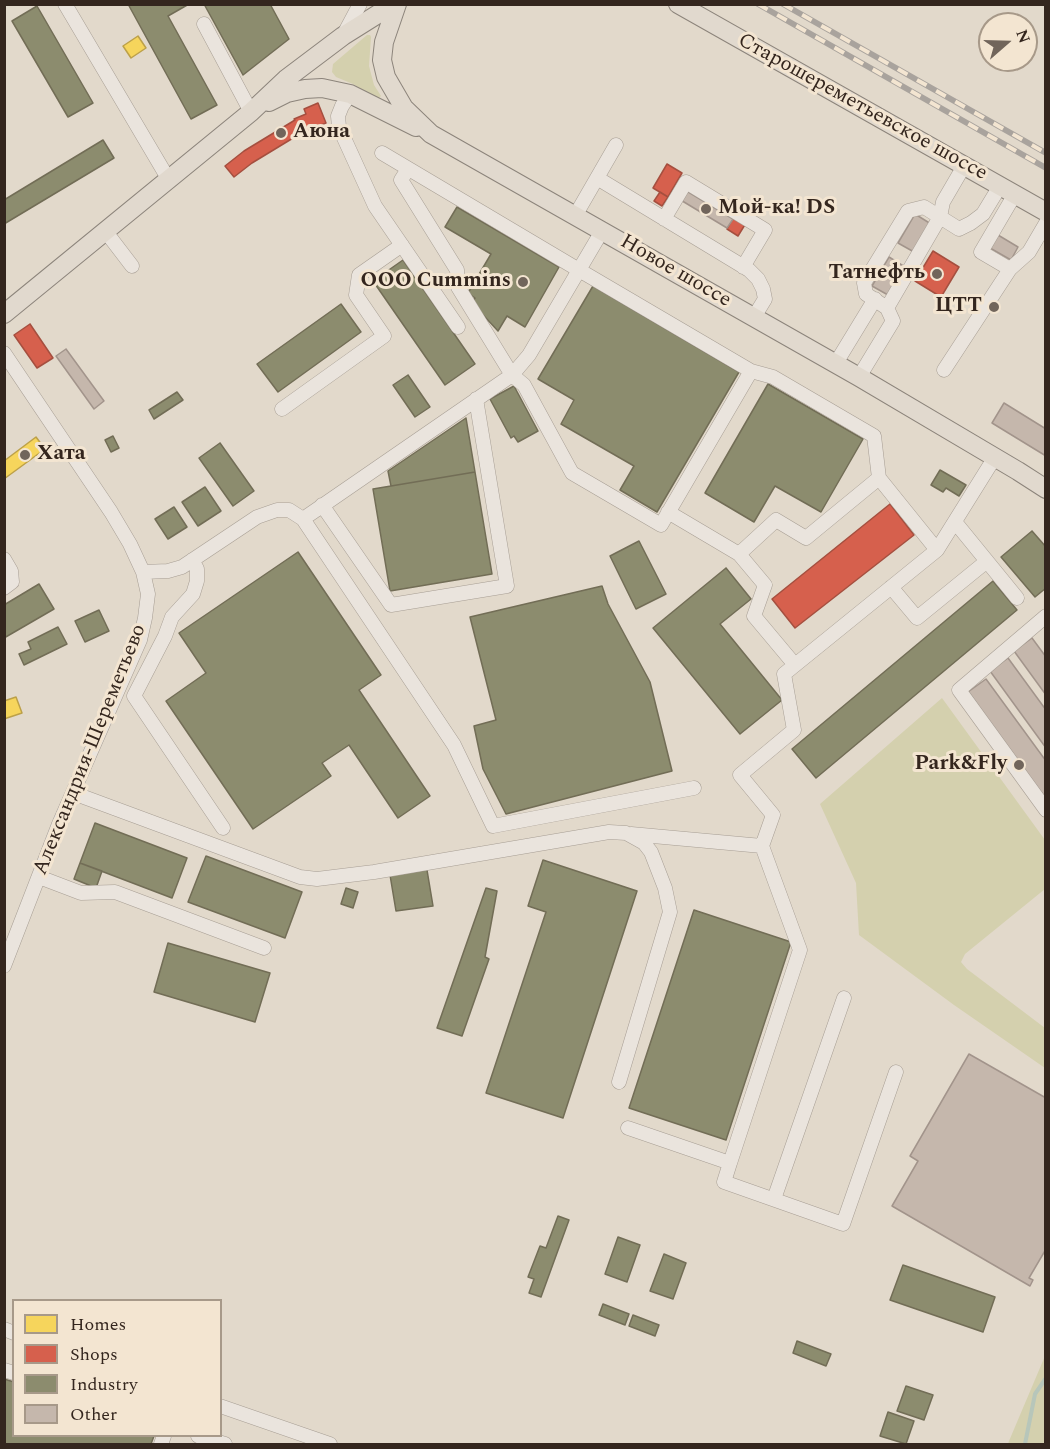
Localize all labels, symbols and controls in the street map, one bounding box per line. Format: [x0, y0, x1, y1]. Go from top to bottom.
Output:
north arrow [978, 12, 1038, 72]
text: N [1010, 26, 1037, 47]
street label: Старошереметьевское шоссе [733, 29, 991, 187]
place label: Аюна [293, 120, 350, 146]
marker: Аюна [274, 126, 288, 140]
place label: Мой-ка! DS [718, 196, 835, 222]
marker: Мой-ка! DS [699, 202, 713, 216]
street label: Новое шоссе [615, 230, 735, 314]
place label: Татнефть [829, 261, 925, 287]
marker: Татнефть [930, 267, 944, 281]
place label: OOO Cummins [361, 269, 511, 295]
marker: OOO Cummins [516, 275, 530, 289]
place label: ЦТТ [935, 294, 982, 320]
marker: ЦТТ [987, 300, 1001, 314]
place label: Хата [37, 442, 85, 468]
marker: Хата [18, 448, 32, 462]
street label: Александрия-Шереметьево [29, 621, 153, 879]
place label: Park&Fly [915, 752, 1007, 778]
marker: Park&Fly [1012, 758, 1026, 772]
legend [12, 1299, 222, 1437]
text: Homes [70, 1311, 126, 1338]
text: Shops [70, 1341, 118, 1368]
text: Industry [70, 1371, 138, 1398]
text: Other [70, 1401, 117, 1428]

